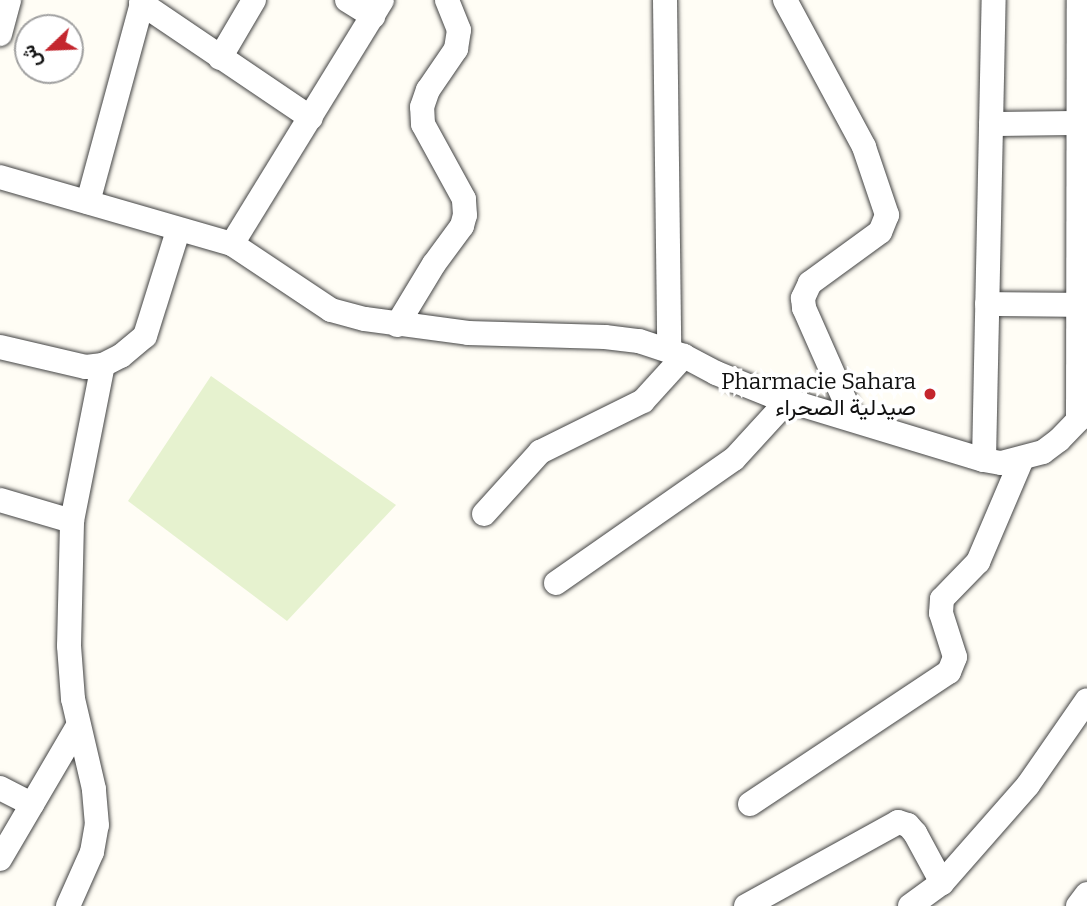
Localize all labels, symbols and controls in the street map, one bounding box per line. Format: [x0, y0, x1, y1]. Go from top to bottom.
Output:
north arrow [14, 14, 84, 84]
text: ش [16, 42, 46, 72]
place label: Pharmacie Sahara صيدلية الصحراء [721, 367, 916, 421]
marker: Pharmacie Sahara صيدلية الصحراء [922, 386, 938, 402]

